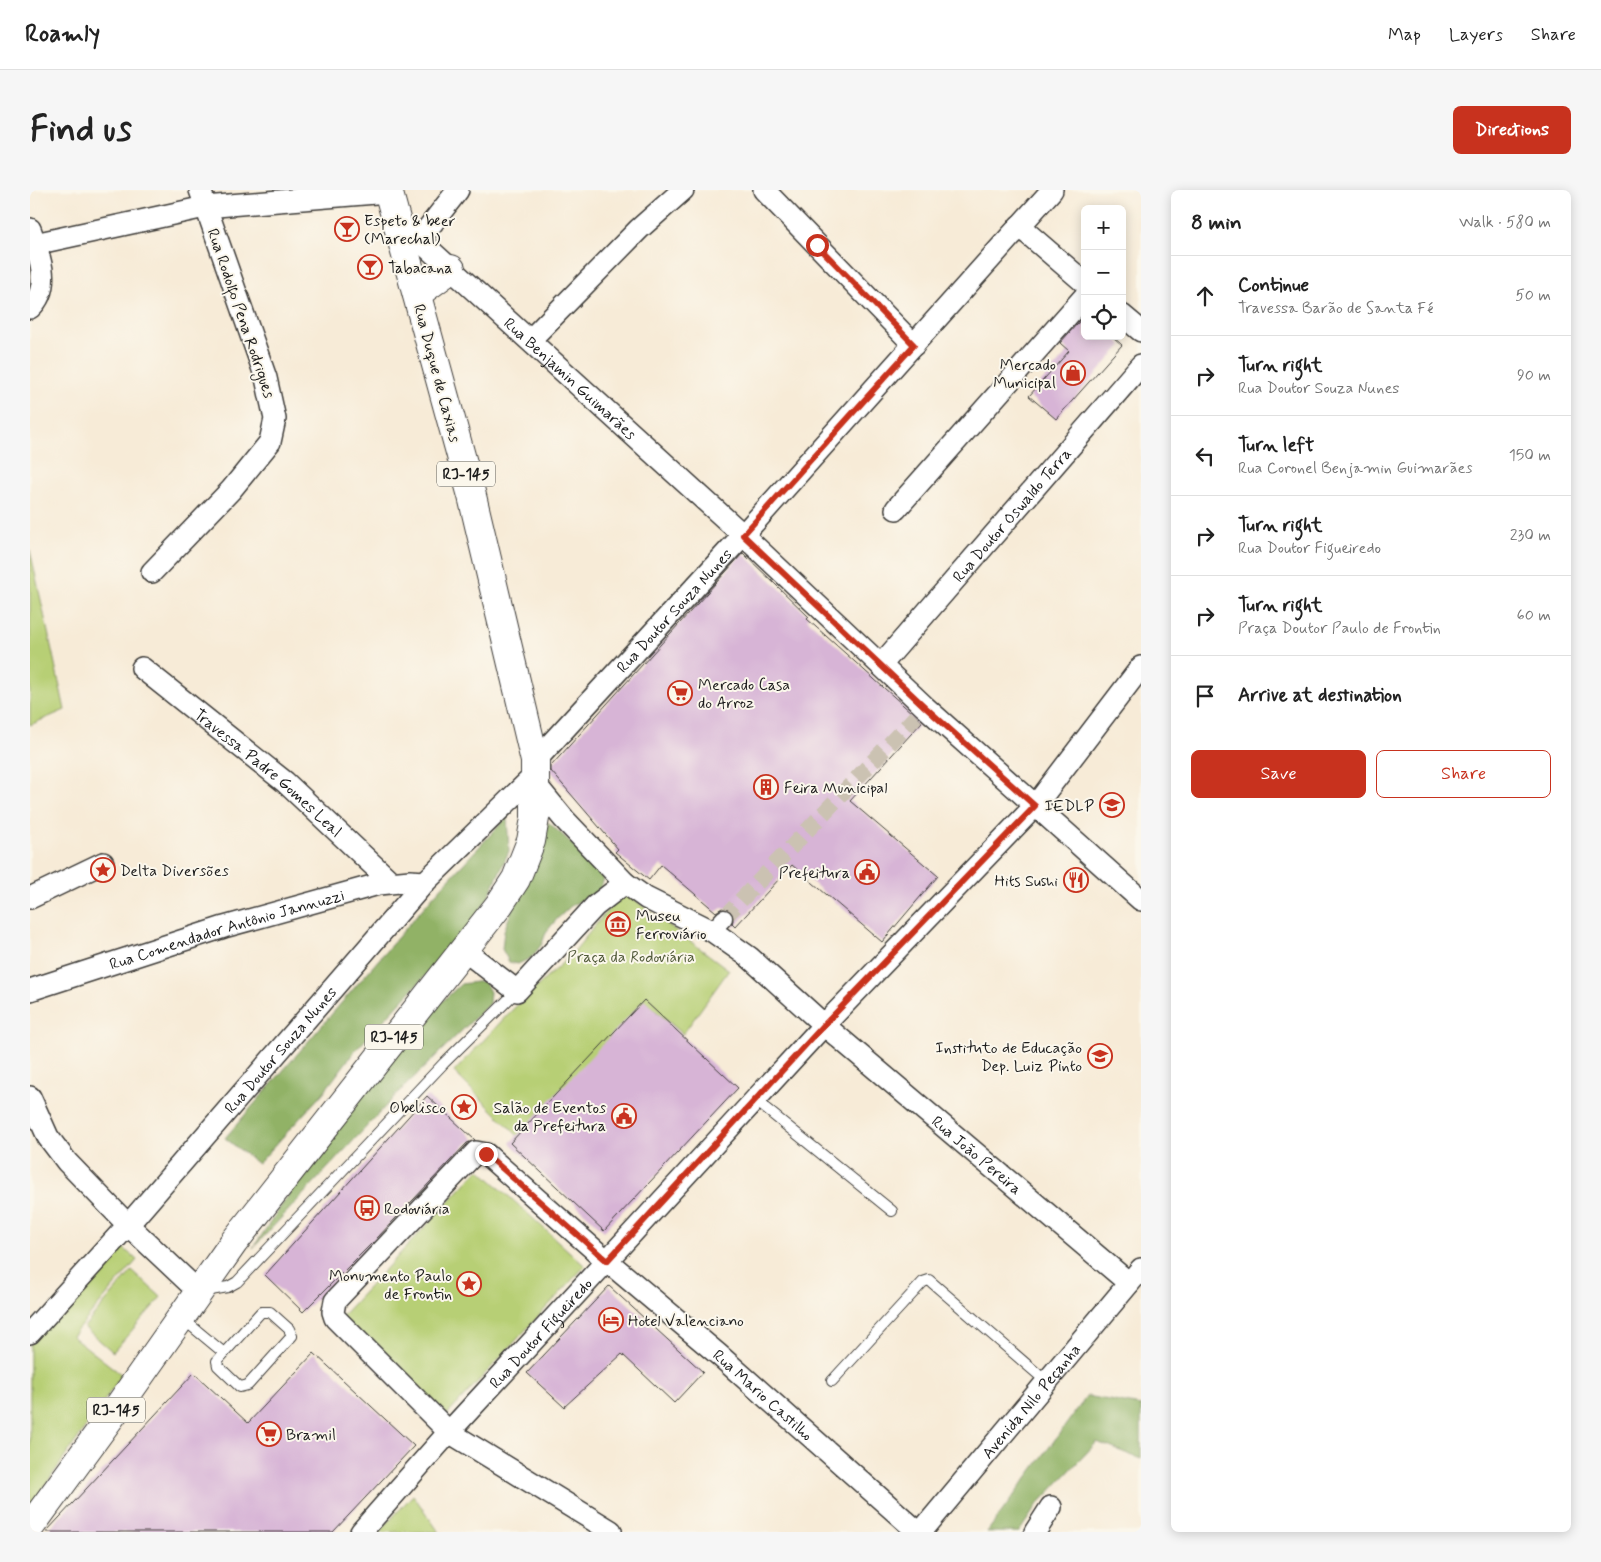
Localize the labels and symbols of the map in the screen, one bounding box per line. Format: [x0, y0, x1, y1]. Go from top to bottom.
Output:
place label: Espeto & beer (Marechal) [364, 211, 456, 250]
bar icon: Espeto & beer (Marechal) [334, 216, 360, 242]
street label: Rua Rodolfo Pena Rodrigues [200, 226, 280, 402]
route start [806, 234, 829, 257]
bar icon: Tabacana [357, 254, 383, 280]
place label: Tabacana [388, 258, 453, 279]
street label: Rua Duque de Caxias [408, 302, 465, 445]
street label: Rua Benjamin Guimarães [499, 313, 640, 445]
place label: Mercado Municipal [993, 355, 1056, 394]
shop icon: Mercado Municipal [1060, 360, 1086, 386]
street label: Rua Doutor Oswaldo Terra [948, 444, 1077, 587]
road number: RJ-145 [437, 462, 495, 486]
street label: Rua Doutor Souza Nunes [612, 545, 737, 678]
place label: Mercado Casa do Arroz [698, 675, 790, 714]
supermarket icon: Mercado Casa do Arroz [667, 680, 693, 706]
street label: Travessa Padre Gomes Leal [189, 705, 346, 842]
building icon: Feira Municipal [753, 774, 779, 800]
place label: Feira Municipal [784, 778, 887, 799]
school or university icon: IEDLP [1099, 792, 1125, 818]
place label: IEDLP [1044, 796, 1095, 817]
place icon: Delta Diversões [90, 857, 116, 883]
public building icon: Prefeitura [854, 859, 880, 885]
place label: Delta Diversões [120, 861, 229, 882]
place label: Prefeitura [779, 863, 850, 884]
restaurant icon: Hits Sushi [1063, 867, 1089, 893]
place label: Hits Sushi [995, 871, 1058, 892]
street label: Rua Comendador Antônio Jannuzzi [107, 885, 347, 976]
place label: Museu Ferroviário [636, 906, 707, 945]
museum icon: Museu Ferroviário [605, 911, 631, 937]
park label: Praça da Rodoviária [567, 947, 695, 968]
street label: Rua Doutor Souza Nunes [220, 983, 342, 1118]
road number: RJ-145 [365, 1024, 423, 1050]
place label: Instituto de Educação Dep. Luiz Pinto [935, 1038, 1082, 1077]
school or university icon: Instituto de Educação Dep. Luiz Pinto [1087, 1043, 1113, 1069]
place icon: Obelisco [451, 1094, 477, 1120]
place label: Obelisco [389, 1098, 446, 1119]
place label: Salão de Eventos da Prefeitura [493, 1098, 606, 1137]
public building icon: Salão de Eventos da Prefeitura [611, 1103, 637, 1129]
street label: Rua João Pereira [927, 1111, 1026, 1200]
route end [475, 1143, 498, 1166]
bus stop icon: Rodoviária [354, 1195, 380, 1221]
place label: Rodoviária [384, 1199, 450, 1220]
place label: Monumento Paulo de Frontin [329, 1266, 452, 1305]
place icon: Monumento Paulo de Frontin [456, 1271, 482, 1297]
street label: Rua Doutor Figueiredo [485, 1274, 598, 1394]
hotel icon: Hotel Valenciano [598, 1307, 624, 1333]
place label: Hotel Valenciano [628, 1311, 744, 1332]
street label: Avenida Nilo Peçanha [978, 1340, 1086, 1464]
street label: Rua Mario Castilho [708, 1345, 817, 1446]
road number: RJ-145 [87, 1398, 145, 1422]
supermarket icon: Bramil [256, 1421, 282, 1447]
place label: Bramil [286, 1425, 336, 1446]

